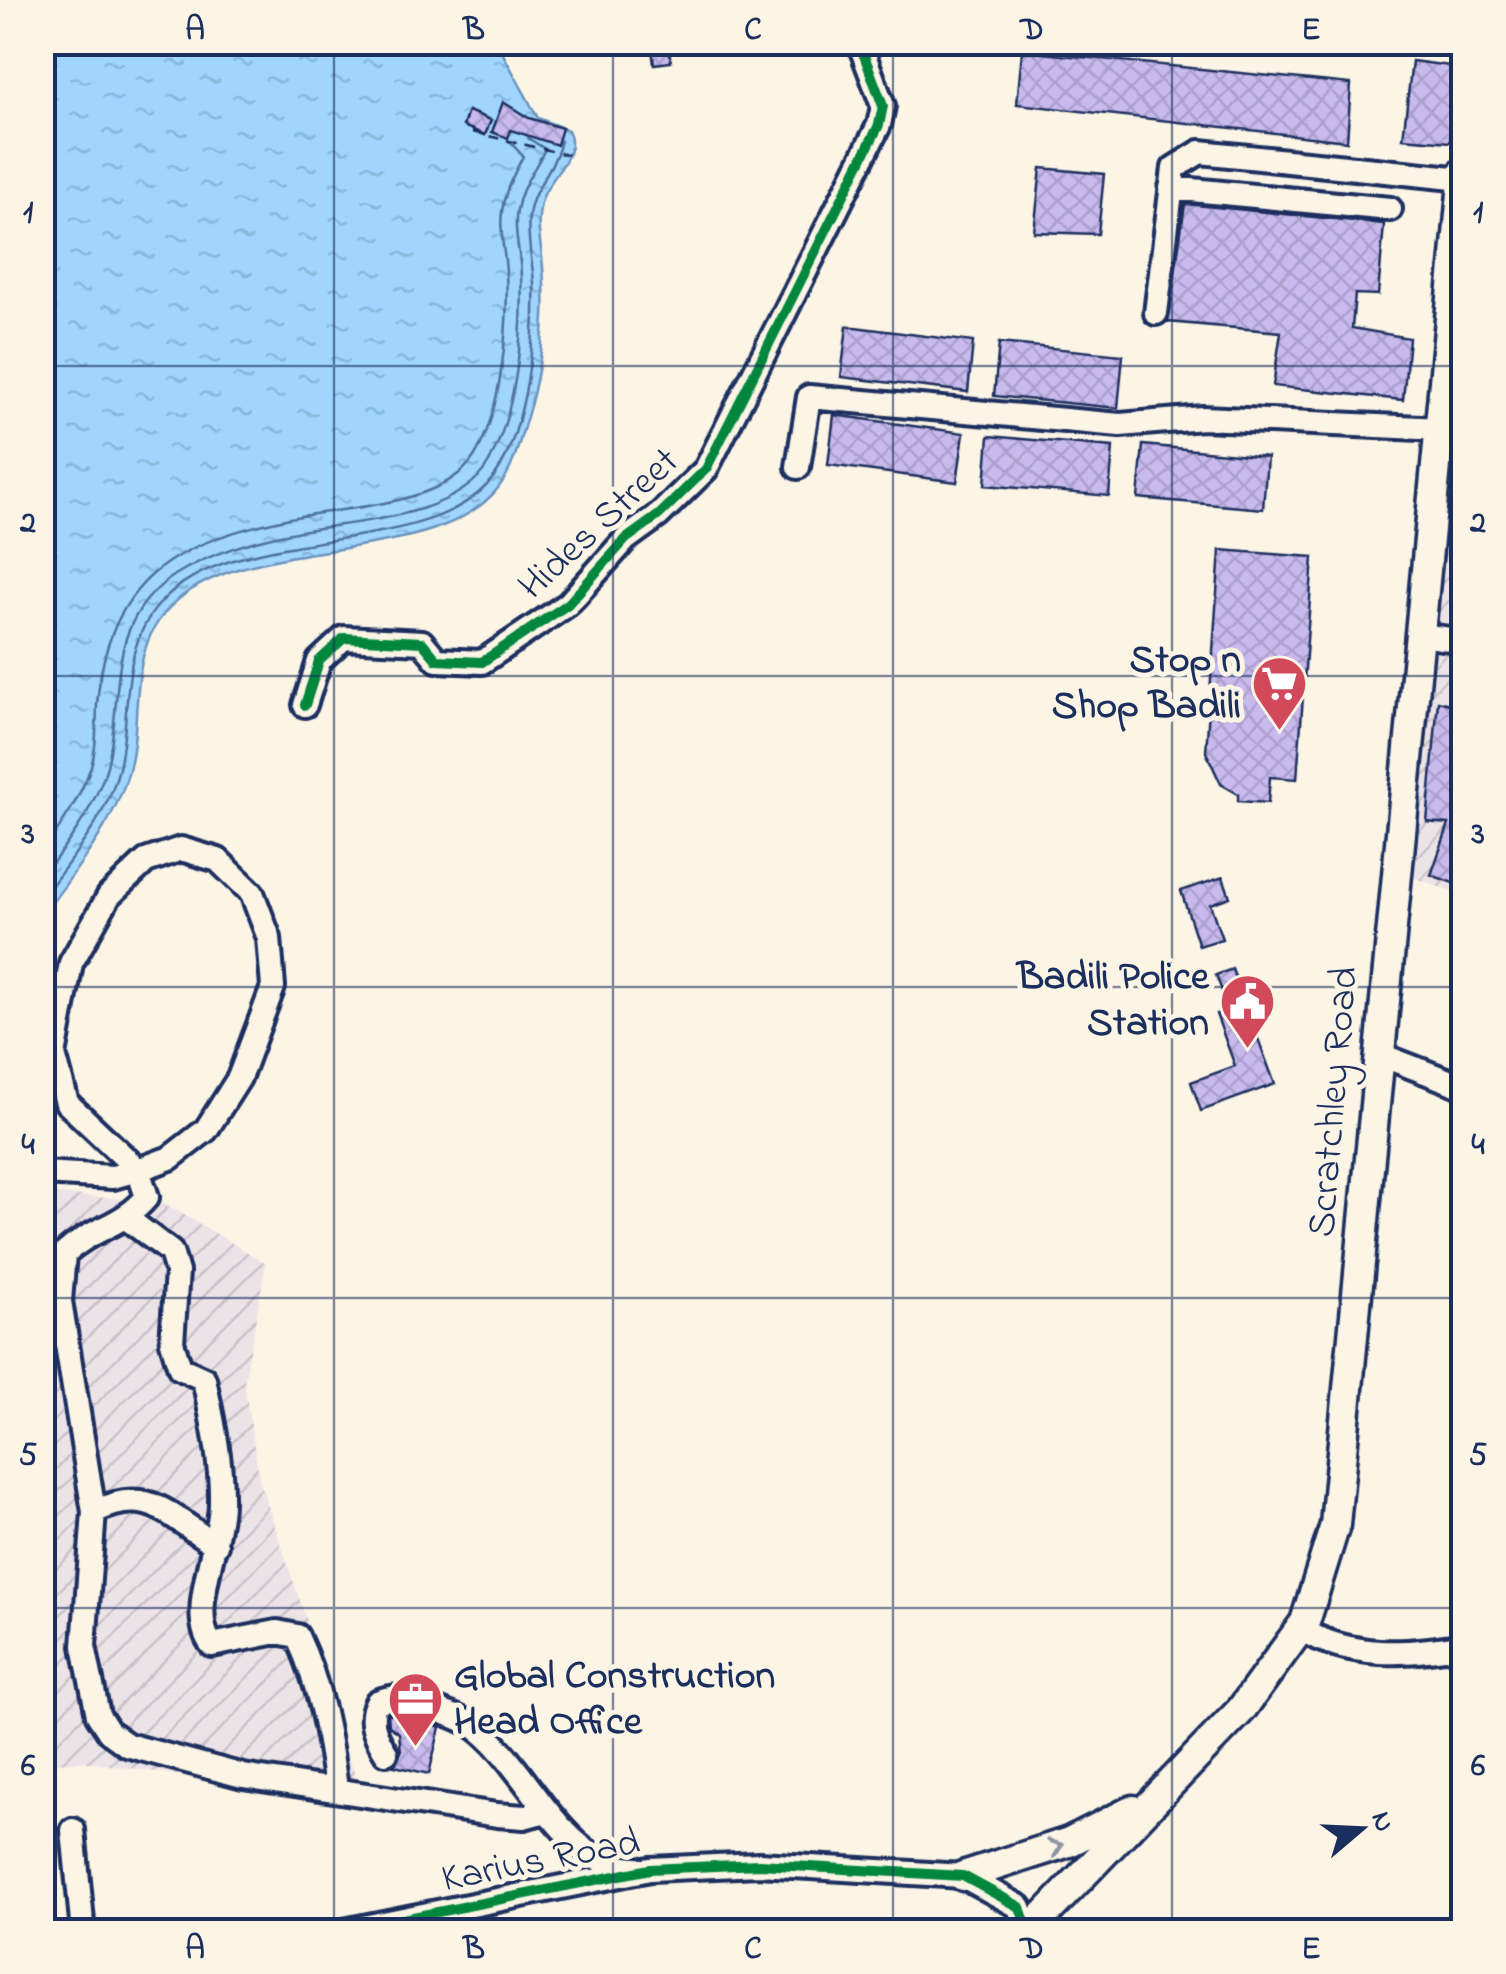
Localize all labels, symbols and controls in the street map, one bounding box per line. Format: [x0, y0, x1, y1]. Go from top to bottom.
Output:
text: A [185, 8, 205, 55]
text: B [461, 8, 485, 55]
text: C [744, 8, 762, 55]
text: D [1018, 8, 1044, 55]
text: E [1301, 8, 1321, 55]
text: 1 [23, 191, 33, 238]
text: 1 [1473, 191, 1483, 238]
street label: Hides Street [506, 435, 694, 615]
text: 2 [19, 501, 36, 548]
text: 2 [1469, 501, 1486, 548]
place label: Stop n Shop Badili [1052, 632, 1241, 737]
supermarket icon: Stop n Shop Badili [1250, 654, 1310, 733]
text: 3 [20, 812, 35, 859]
text: 3 [1470, 812, 1485, 859]
place label: Badili Police Station [1015, 949, 1210, 1054]
street label: Scratchley Road [1294, 964, 1376, 1240]
public building icon: Badili Police Station [1218, 971, 1278, 1050]
text: 4 [21, 1123, 35, 1170]
text: 4 [1471, 1123, 1485, 1170]
text: 5 [19, 1433, 37, 1480]
text: 5 [1469, 1433, 1487, 1480]
place label: Global Construction Head Office [454, 1648, 775, 1753]
office icon: Global Construction Head Office [385, 1670, 445, 1749]
text: 6 [21, 1744, 35, 1791]
text: 6 [1471, 1744, 1485, 1791]
north arrow [1311, 1779, 1411, 1879]
text: N [1359, 1806, 1404, 1838]
street label: Karius Road [437, 1814, 645, 1910]
one-way arrow [1046, 1838, 1063, 1858]
text: A [185, 1927, 205, 1974]
text: B [461, 1927, 485, 1974]
text: C [744, 1927, 762, 1974]
text: D [1018, 1927, 1044, 1974]
text: E [1301, 1927, 1321, 1974]

